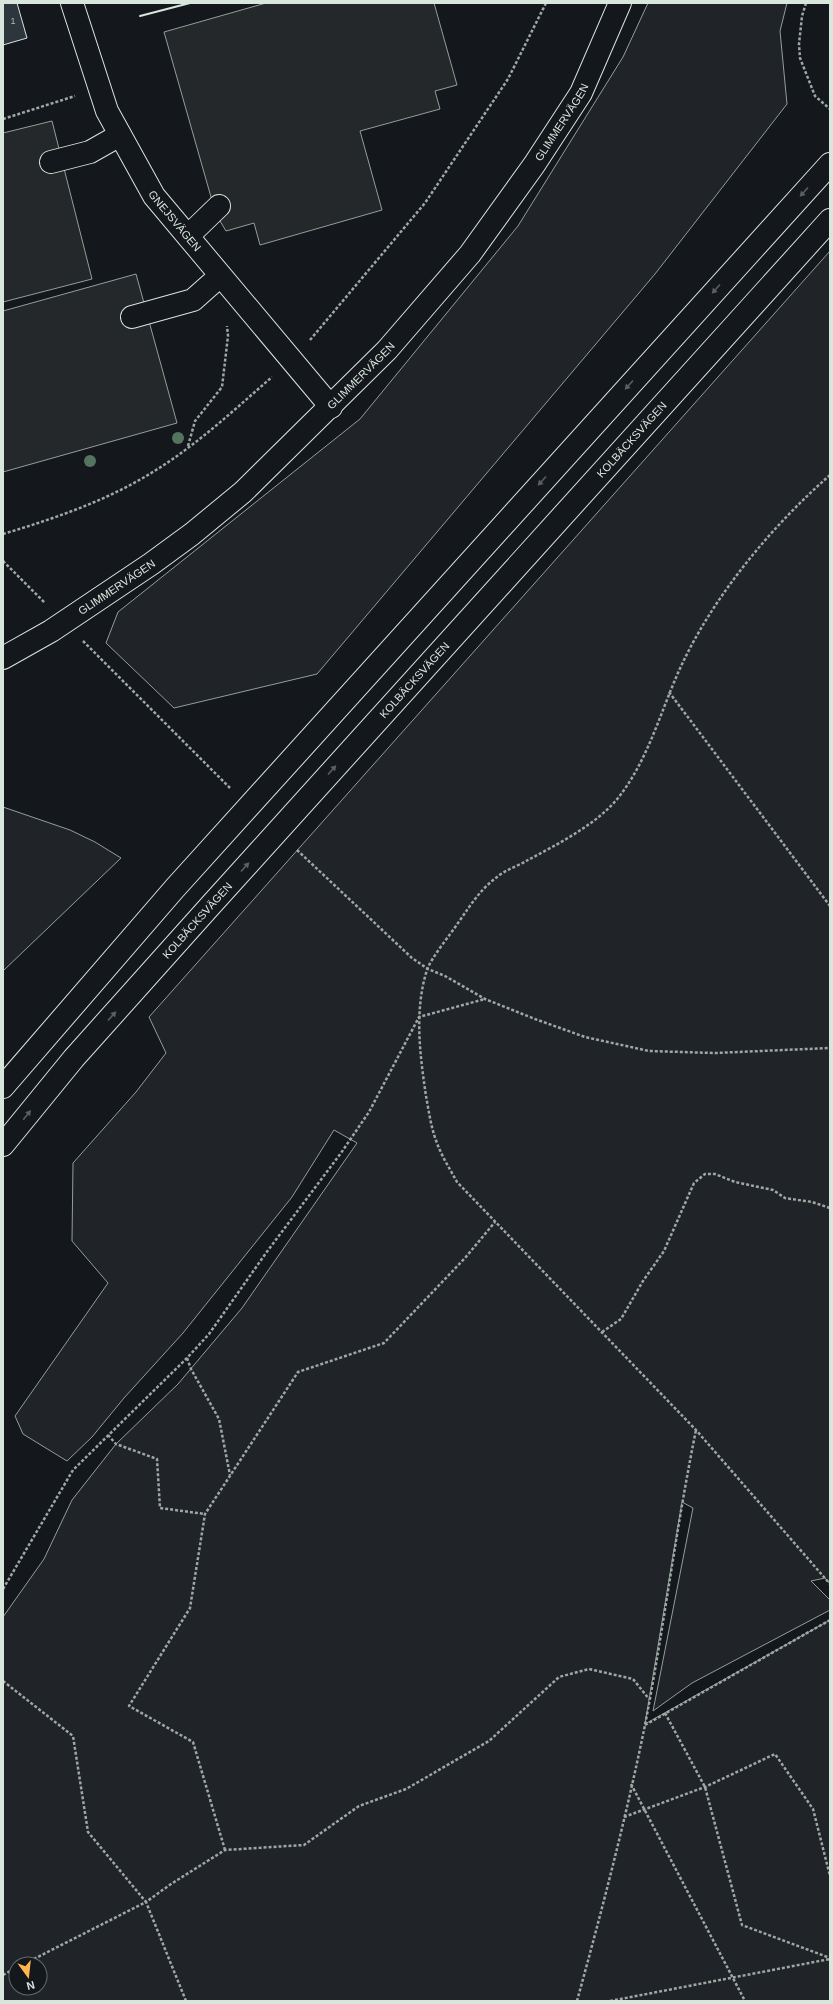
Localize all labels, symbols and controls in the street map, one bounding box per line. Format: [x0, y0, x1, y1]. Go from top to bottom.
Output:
house number: 1 [10, 16, 16, 26]
street label: GLIMMERVÄGEN [532, 82, 590, 163]
street label: GNEJSVÄGEN [146, 188, 204, 253]
one-way arrow [800, 188, 809, 197]
one-way arrow [712, 284, 721, 294]
street label: GLIMMERVÄGEN [325, 340, 397, 411]
one-way arrow [625, 380, 634, 390]
street label: KOLBÄCKSVÄGEN [594, 399, 669, 480]
one-way arrow [538, 477, 547, 486]
street label: GLIMMERVÄGEN [76, 557, 157, 617]
street label: KOLBÄCKSVÄGEN [377, 640, 452, 720]
one-way arrow [327, 765, 337, 775]
one-way arrow [240, 862, 250, 872]
street label: KOLBÄCKSVÄGEN [160, 880, 234, 961]
one-way arrow [107, 1011, 116, 1021]
one-way arrow [23, 1109, 32, 1120]
north arrow [8, 1956, 48, 1996]
text: N [25, 1979, 36, 1992]

